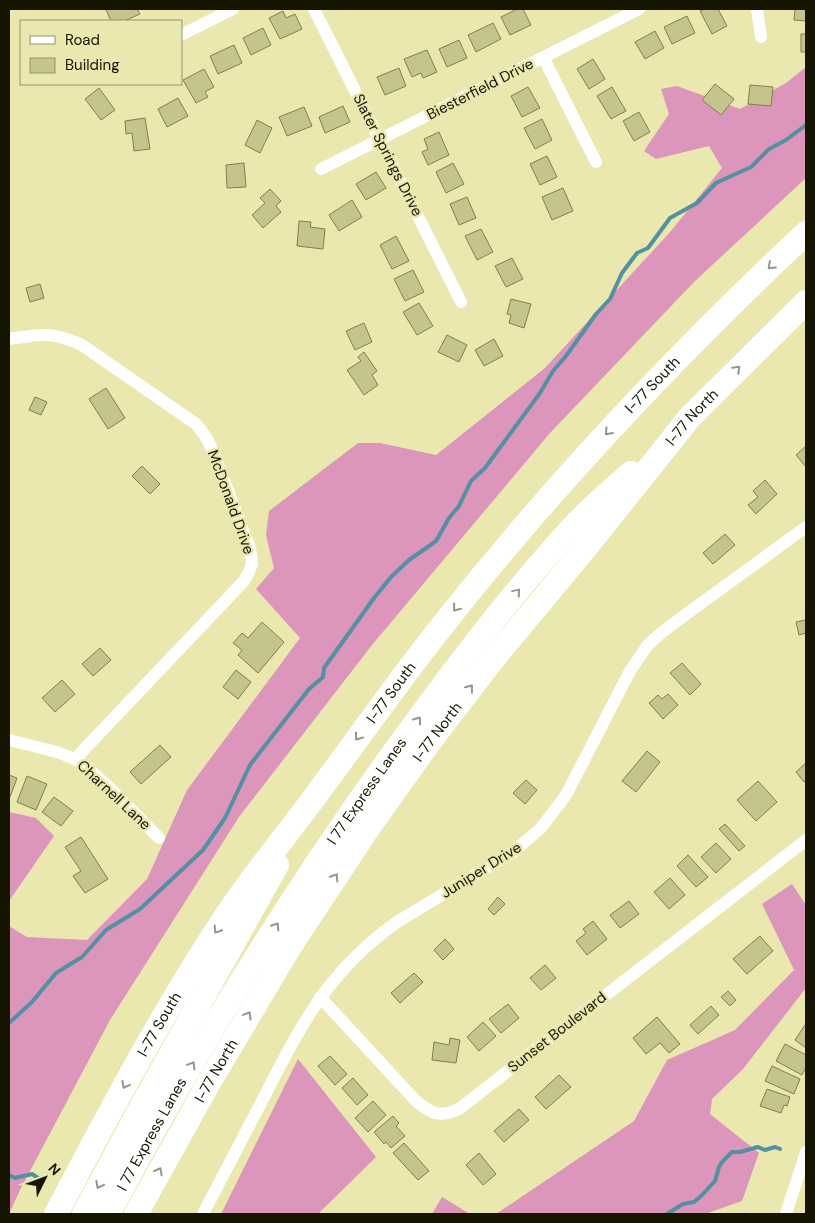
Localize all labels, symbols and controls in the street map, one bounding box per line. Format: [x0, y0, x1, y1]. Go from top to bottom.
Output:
legend [20, 20, 182, 85]
text: Road [65, 30, 100, 50]
street label: Biesterfield Drive [423, 53, 537, 125]
text: Building [65, 55, 120, 75]
street label: Slater Springs Drive [348, 90, 428, 220]
one-way arrow [767, 260, 776, 269]
street label: I-77 South [620, 352, 684, 418]
one-way arrow [731, 366, 740, 375]
street label: I-77 North [661, 384, 723, 450]
one-way arrow [605, 426, 614, 435]
street label: McDonald Drive [203, 447, 259, 557]
one-way arrow [512, 588, 521, 597]
one-way arrow [454, 602, 462, 611]
street label: I-77 South [362, 658, 421, 727]
one-way arrow [465, 685, 473, 694]
street label: I-77 North [408, 698, 467, 766]
one-way arrow [412, 716, 421, 726]
one-way arrow [355, 731, 364, 741]
street label: I 77 Express Lanes [322, 734, 411, 849]
street label: Charnell Lane [73, 756, 155, 834]
street label: Juniper Drive [437, 837, 525, 903]
one-way arrow [329, 874, 338, 883]
one-way arrow [270, 922, 279, 931]
one-way arrow [214, 924, 223, 933]
street label: Sunset Boulevard [504, 987, 610, 1077]
street label: I-77 South [133, 988, 186, 1060]
one-way arrow [242, 1011, 252, 1020]
street label: I-77 North [190, 1036, 242, 1106]
one-way arrow [185, 1061, 195, 1070]
street label: I 77 Express Lanes [112, 1074, 191, 1194]
one-way arrow [122, 1079, 132, 1088]
north arrow [20, 1153, 70, 1203]
text: N [45, 1159, 65, 1179]
one-way arrow [153, 1168, 163, 1177]
one-way arrow [95, 1180, 105, 1189]

